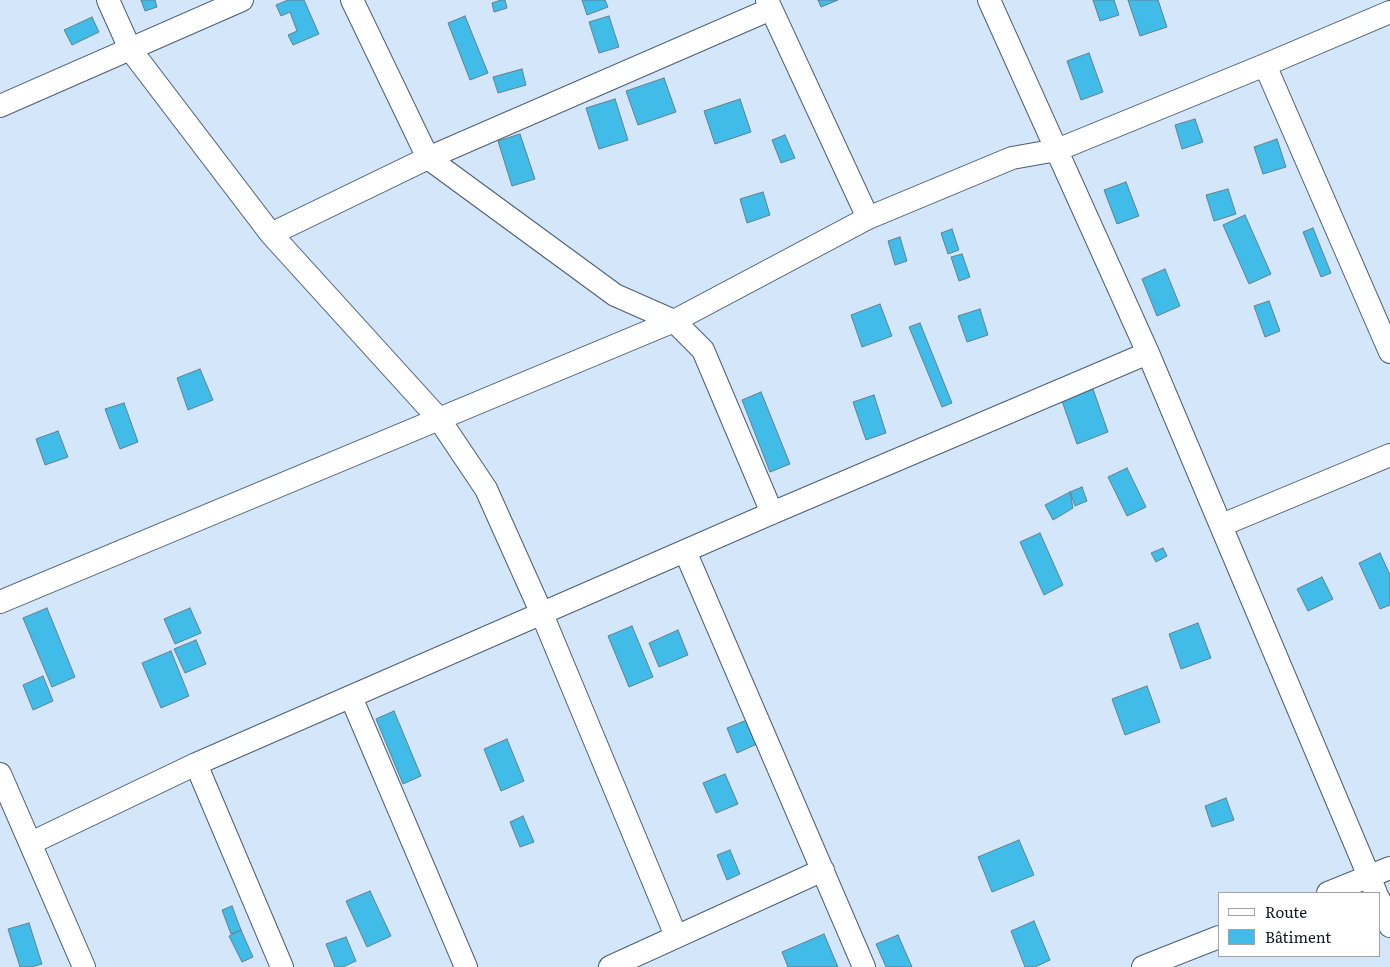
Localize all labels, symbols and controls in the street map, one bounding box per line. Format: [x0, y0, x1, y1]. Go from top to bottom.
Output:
legend [1218, 892, 1380, 957]
text: Route [1265, 900, 1307, 923]
text: Bâtiment [1265, 925, 1331, 948]

